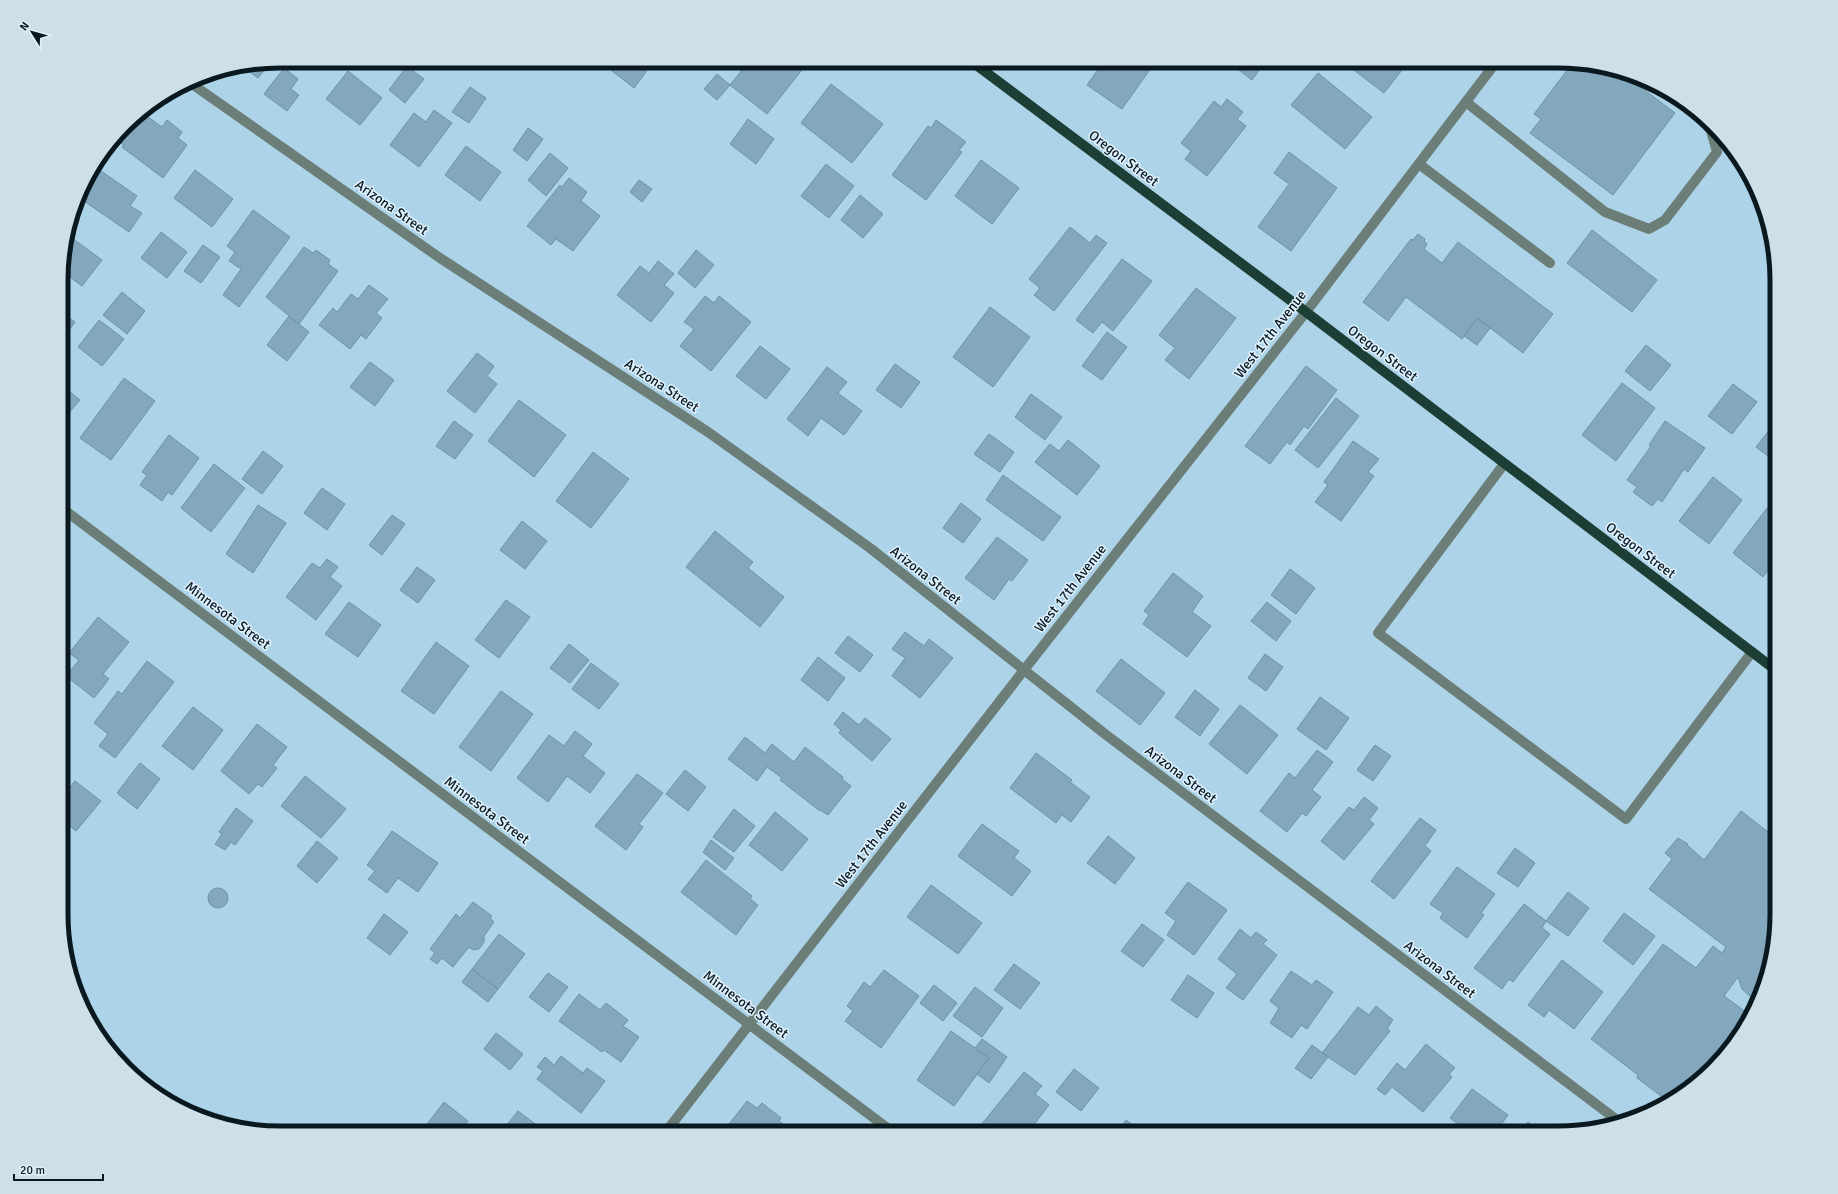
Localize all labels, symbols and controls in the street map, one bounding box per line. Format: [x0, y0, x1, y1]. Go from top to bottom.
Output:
north arrow [12, 12, 52, 52]
text: N [17, 19, 32, 33]
street label: Oregon Street [1085, 127, 1162, 190]
street label: Arizona Street [352, 176, 432, 239]
street label: West 17th Avenue [1231, 287, 1310, 382]
street label: Oregon Street [1344, 322, 1421, 385]
street label: Arizona Street [621, 355, 702, 416]
street label: Oregon Street [1602, 519, 1679, 582]
street label: West 17th Avenue [1031, 541, 1110, 636]
street label: Arizona Street [887, 542, 965, 608]
street label: Minnesota Street [182, 578, 274, 653]
street label: Arizona Street [1141, 742, 1220, 807]
street label: Minnesota Street [441, 773, 533, 848]
street label: West 17th Avenue [832, 797, 911, 892]
street label: Arizona Street [1400, 937, 1479, 1002]
street label: Minnesota Street [700, 967, 792, 1042]
scale bar [14, 1156, 103, 1182]
text: 20 m [20, 1163, 45, 1178]

